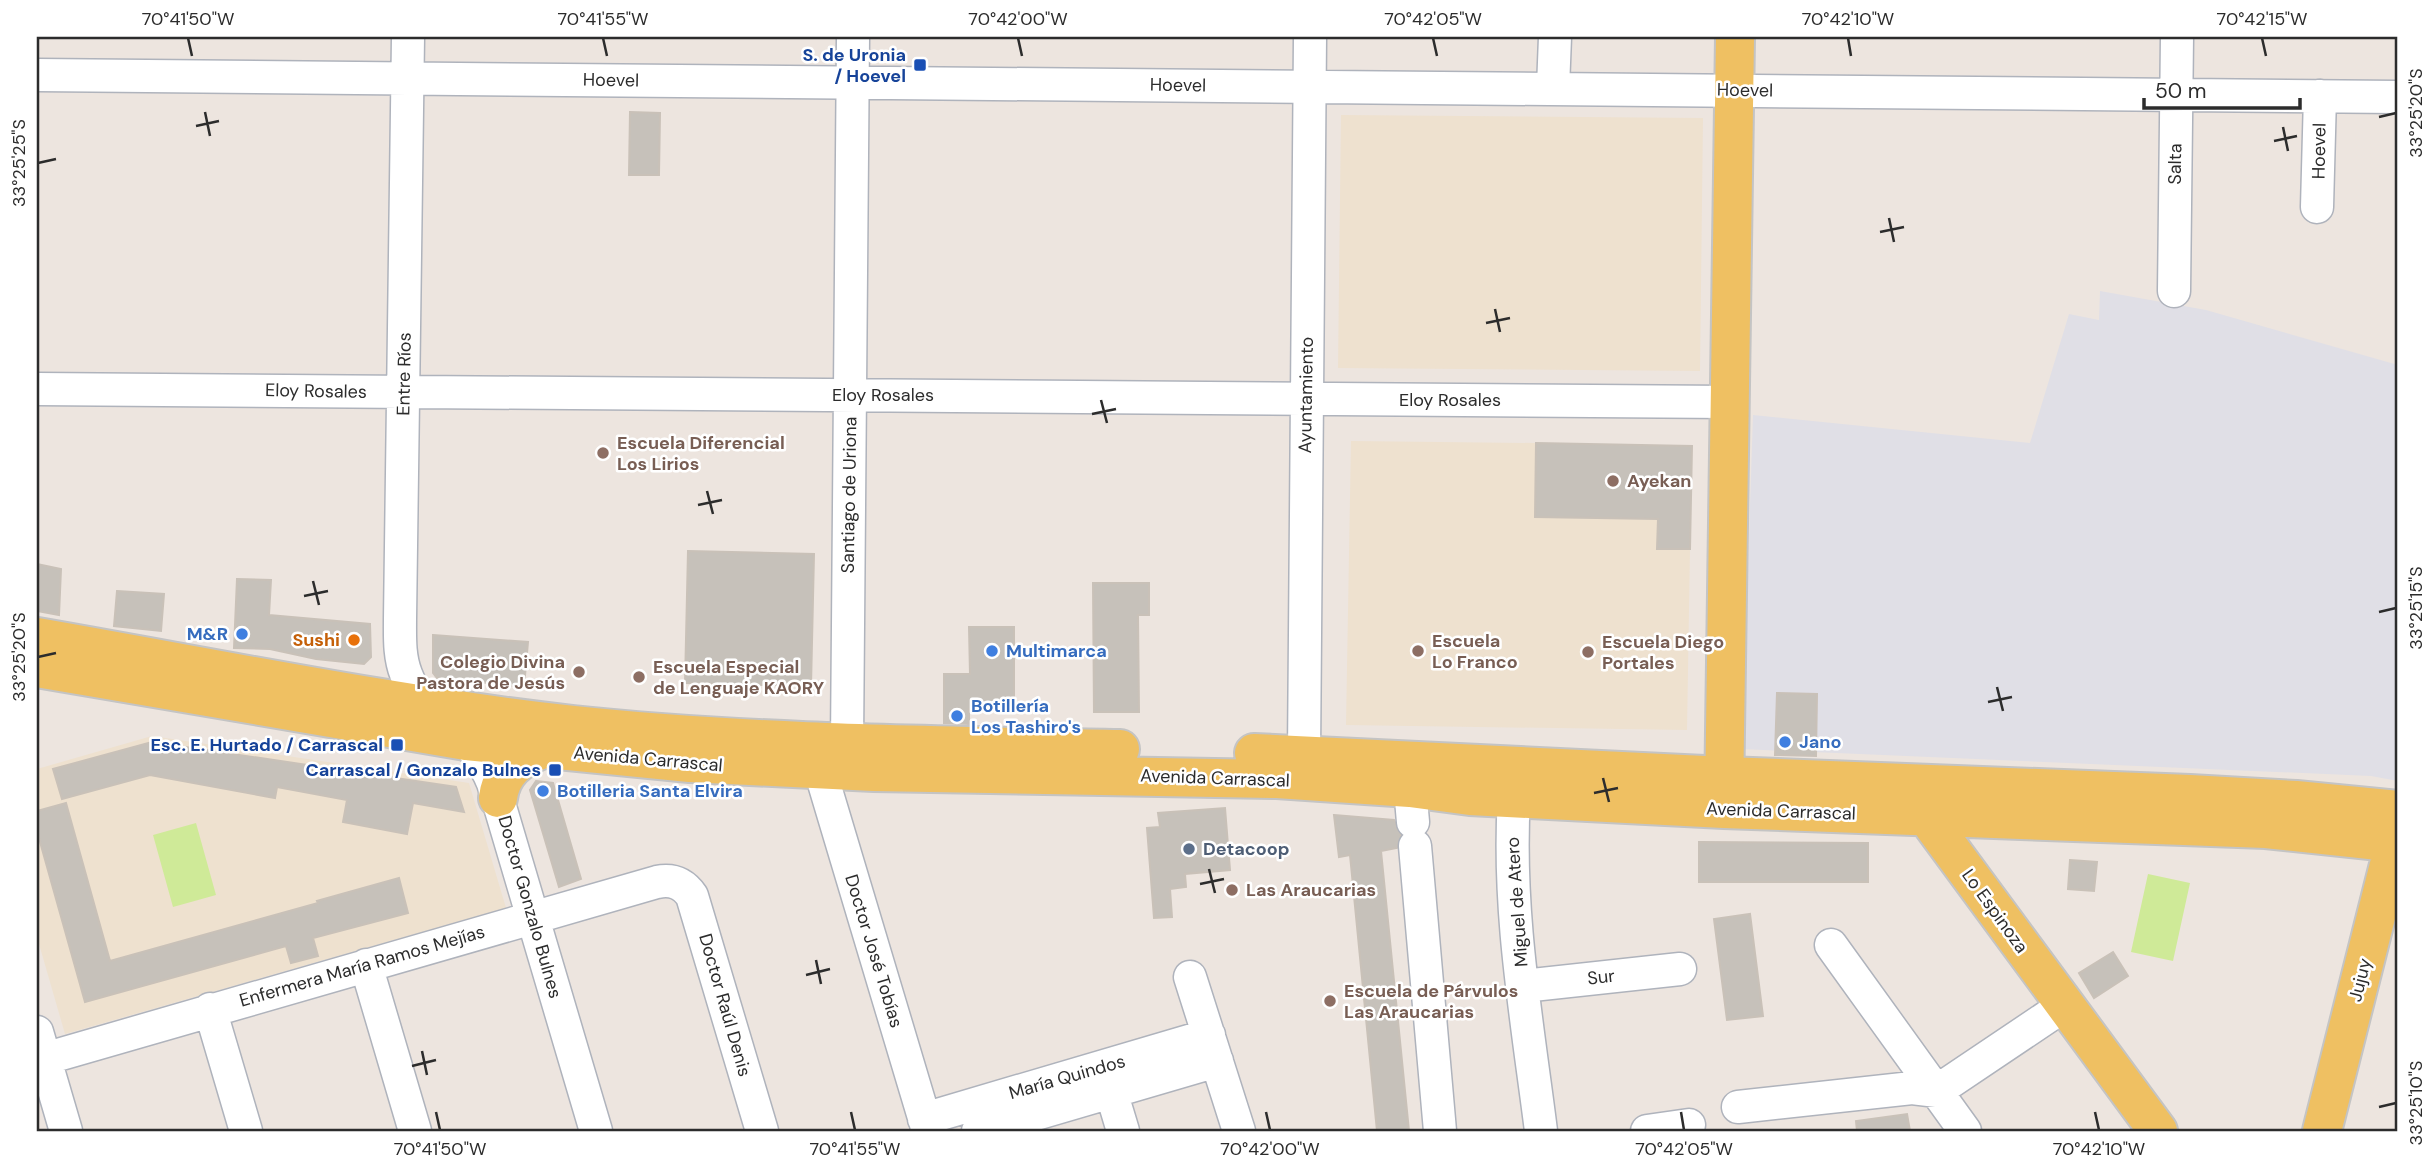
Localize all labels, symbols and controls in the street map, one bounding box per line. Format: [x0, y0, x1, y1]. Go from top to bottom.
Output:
text: 70°41'50"W [142, 7, 234, 31]
text: 70°41'55"W [557, 7, 649, 31]
text: 70°42'00"W [968, 7, 1068, 31]
text: 70°42'05"W [1384, 7, 1482, 31]
text: 70°42'10"W [1802, 7, 1894, 31]
text: 70°42'15"W [2217, 7, 2307, 31]
place label: S. de Uronia / Hoevel [802, 43, 906, 88]
marker: S. de Uronia / Hoevel [912, 57, 928, 73]
scale bar [2144, 66, 2300, 110]
street label: Hoevel [583, 68, 639, 92]
text: 33°25'20"S [2404, 68, 2428, 158]
street label: Hoevel [1150, 73, 1206, 97]
text: 50 m [2155, 77, 2206, 105]
street label: Hoevel [1717, 78, 1773, 102]
text: 33°25'25"S [7, 119, 31, 207]
street label: Hoevel [2307, 123, 2331, 179]
street label: Salta [2163, 143, 2187, 185]
street label: Entre Ríos [391, 332, 417, 416]
street label: Ayuntamiento [1293, 336, 1319, 454]
street label: Eloy Rosales [265, 378, 367, 404]
street label: Eloy Rosales [832, 383, 934, 407]
street label: Eloy Rosales [1399, 388, 1501, 412]
street label: Santiago de Uriona [836, 416, 862, 574]
place label: Escuela Diferencial Los Lirios [617, 431, 785, 476]
marker: Escuela Diferencial Los Lirios [595, 445, 611, 461]
place label: Ayekan [1627, 469, 1691, 493]
marker: Ayekan [1605, 473, 1621, 489]
text: 33°25'15"S [2404, 566, 2428, 650]
text: 33°25'20"S [7, 612, 31, 702]
place label: M&R [187, 622, 228, 646]
marker: M&R [234, 626, 250, 642]
place label: Sushi [292, 628, 340, 652]
place label: Escuela Lo Franco [1432, 629, 1518, 674]
place label: Escuela Diego Portales [1602, 630, 1724, 675]
marker: Sushi [346, 632, 362, 648]
place label: Multimarca [1006, 639, 1107, 663]
marker: Multimarca [984, 643, 1000, 659]
marker: Escuela Lo Franco [1410, 643, 1426, 659]
marker: Escuela Diego Portales [1580, 644, 1596, 660]
place label: Colegio Divina Pastora de Jesús [416, 650, 565, 695]
place label: Escuela Especial de Lenguaje KAORY [653, 655, 825, 700]
marker: Colegio Divina Pastora de Jesús [571, 664, 587, 680]
marker: Escuela Especial de Lenguaje KAORY [631, 669, 647, 685]
place label: Botillería Los Tashiro's [971, 694, 1081, 739]
marker: Botillería Los Tashiro's [949, 708, 965, 724]
place label: Jano [1799, 730, 1841, 754]
place label: Esc. E. Hurtado / Carrascal [150, 733, 383, 757]
marker: Jano [1777, 734, 1793, 750]
marker: Esc. E. Hurtado / Carrascal [389, 737, 405, 753]
street label: Avenida Carrascal [572, 741, 724, 777]
place label: Carrascal / Gonzalo Bulnes [306, 758, 541, 782]
marker: Carrascal / Gonzalo Bulnes [547, 762, 563, 778]
street label: Avenida Carrascal [1140, 763, 1290, 793]
place label: Botilleria Santa Elvira [557, 779, 743, 803]
marker: Botilleria Santa Elvira [535, 783, 551, 799]
street label: Avenida Carrascal [1706, 796, 1856, 826]
street label: Doctor Gonzalo Bulnes [492, 813, 568, 1001]
street label: Miguel de Atero [1500, 836, 1534, 968]
place label: Detacoop [1203, 837, 1289, 861]
marker: Detacoop [1181, 841, 1197, 857]
street label: Lo Espinoza [1956, 864, 2034, 958]
street label: Doctor José Tobías [839, 871, 909, 1031]
place label: Las Araucarias [1246, 878, 1376, 902]
marker: Las Araucarias [1224, 882, 1240, 898]
street label: Enfermera María Ramos Mejías [237, 919, 487, 1013]
street label: Doctor Raúl Denis [693, 931, 757, 1079]
street label: Jujuy [2343, 956, 2377, 1004]
street label: Sur [1586, 964, 1616, 990]
place label: Escuela de Párvulos Las Araucarias [1344, 979, 1518, 1024]
marker: Escuela de Párvulos Las Araucarias [1322, 993, 1338, 1009]
street label: María Quindos [1006, 1049, 1128, 1105]
text: 33°25'10"S [2404, 1061, 2428, 1145]
text: 70°41'50"W [394, 1137, 486, 1161]
text: 70°41'55"W [809, 1137, 901, 1161]
text: 70°42'00"W [1220, 1137, 1320, 1161]
text: 70°42'05"W [1635, 1137, 1733, 1161]
text: 70°42'10"W [2053, 1137, 2145, 1161]

